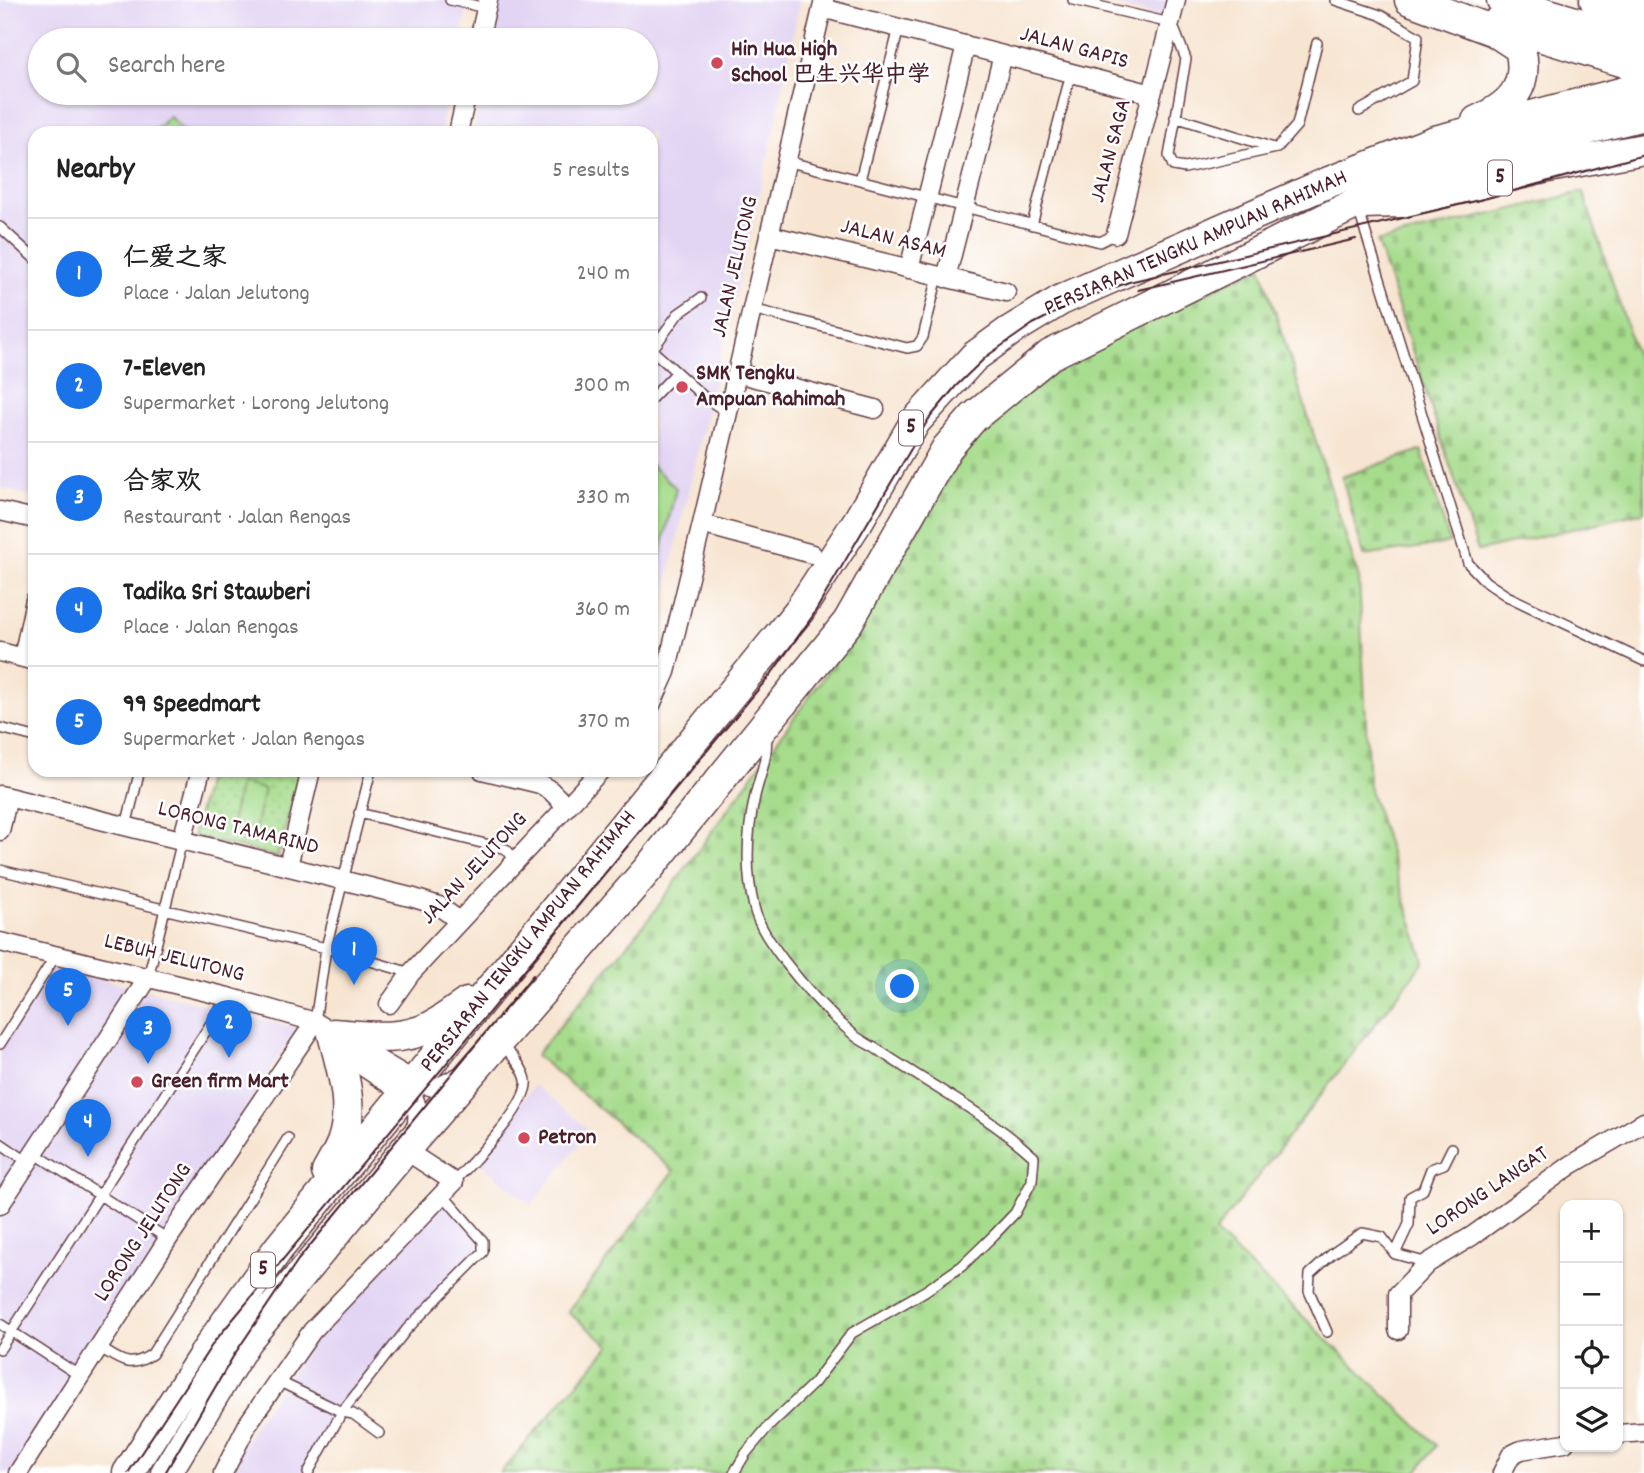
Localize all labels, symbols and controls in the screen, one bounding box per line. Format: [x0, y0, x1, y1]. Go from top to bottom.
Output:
street label: JALAN GAPIS [1016, 19, 1132, 79]
search box [28, 28, 658, 105]
place label: Hin Hua High School 巴生兴华中学 [731, 34, 930, 93]
icon: search [52, 48, 90, 86]
text: Search here [108, 48, 226, 85]
marker: Hin Hua High School 巴生兴华中学 [709, 55, 725, 71]
street label: JALAN SAGA [1082, 95, 1142, 207]
text: Nearby [56, 150, 134, 193]
text: 5 results [552, 155, 630, 188]
road number: 5 [1488, 160, 1512, 196]
street label: PERSIARAN TENGKU AMPUAN RAHIMAH [1039, 162, 1353, 326]
street label: JALAN JELUTONG [704, 193, 768, 341]
street label: JALAN ASAM [836, 211, 950, 269]
text: 仁爱之家 [123, 241, 227, 278]
text: 1 [76, 258, 82, 291]
text: 240 m [577, 258, 630, 291]
text: Place · Jalan Jelutong [123, 278, 309, 311]
text: 7-Eleven [123, 351, 206, 388]
place label: SMK Tengku Ampuan Rahimah [696, 358, 845, 417]
text: 2 [74, 370, 84, 403]
text: 300 m [574, 370, 630, 403]
marker: SMK Tengku Ampuan Rahimah [674, 379, 690, 395]
text: Supermarket · Lorong Jelutong [123, 388, 389, 421]
road number: 5 [899, 410, 923, 446]
text: 合家欢 [123, 465, 201, 502]
text: 3 [74, 482, 84, 515]
text: 330 m [576, 482, 630, 515]
text: Restaurant · Jalan Rengas [123, 502, 351, 535]
text: Tadika Sri Stawberi [123, 575, 310, 612]
text: 4 [74, 594, 84, 627]
text: 360 m [575, 594, 630, 627]
text: Place · Jalan Rengas [123, 612, 299, 645]
text: 99 Speedmart [123, 687, 261, 724]
text: 5 [74, 706, 84, 739]
text: 370 m [577, 706, 630, 739]
text: Supermarket · Jalan Rengas [123, 724, 365, 757]
street label: LORONG TAMARIND [154, 793, 322, 865]
street label: PERSIARAN TENGKU AMPUAN RAHIMAH [413, 804, 645, 1080]
street label: JALAN JELUTONG [414, 805, 536, 933]
street label: LEBUH JELUTONG [100, 926, 248, 992]
pin: 1 [331, 927, 377, 985]
pin: 5 [45, 968, 91, 1026]
your location [885, 969, 919, 1003]
pin: 2 [206, 1000, 252, 1058]
pin: 3 [125, 1006, 171, 1064]
place label: Green firm Mart [151, 1066, 289, 1099]
marker: Green firm Mart [129, 1074, 145, 1090]
pin: 4 [65, 1099, 111, 1157]
place label: Petron [538, 1122, 597, 1155]
marker: Petron [516, 1130, 532, 1146]
street label: LORONG LANGAT [1420, 1139, 1556, 1245]
street label: LORONG JELUTONG [87, 1157, 201, 1309]
map controls [1560, 1200, 1623, 1452]
button: + [1560, 1200, 1623, 1263]
road number: 5 [251, 1252, 275, 1288]
button: − [1560, 1263, 1623, 1326]
button: locate [1560, 1326, 1623, 1389]
button: layers [1560, 1389, 1623, 1452]

